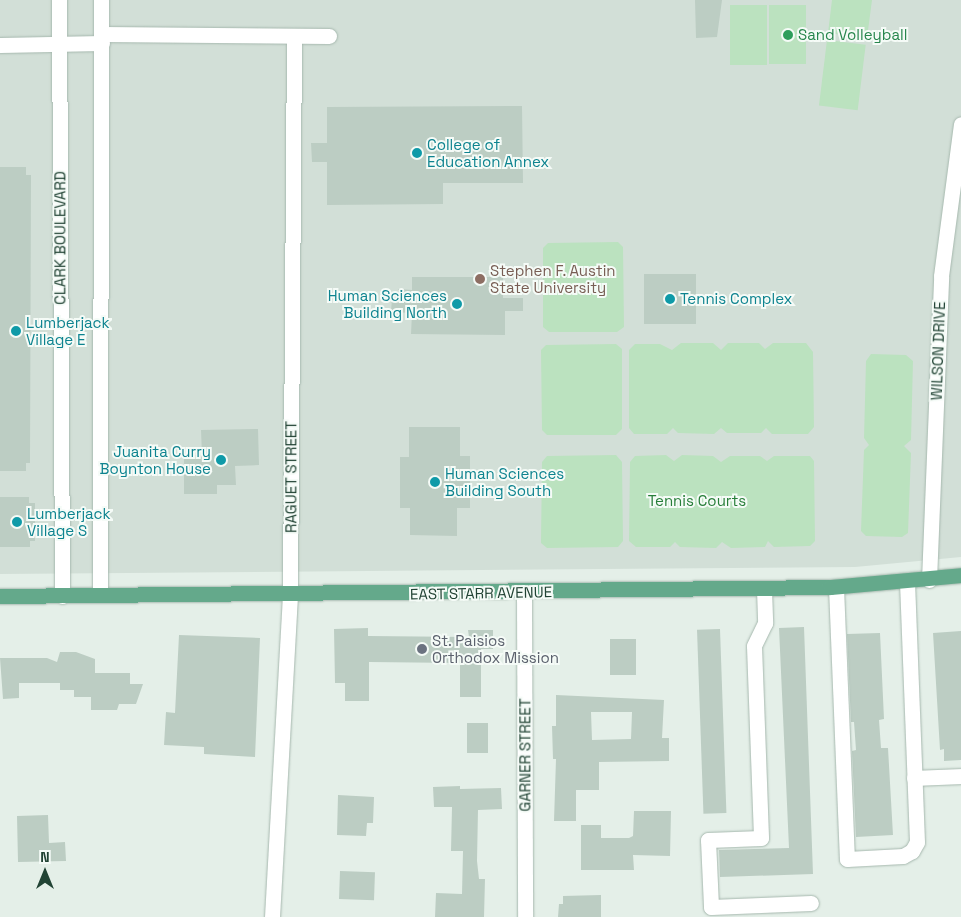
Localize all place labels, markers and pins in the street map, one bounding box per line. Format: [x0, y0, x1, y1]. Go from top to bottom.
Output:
place label: Sand Volleyball [798, 26, 908, 44]
marker: Sand Volleyball [782, 29, 794, 41]
place label: College of Education Annex [427, 135, 549, 170]
marker: College of Education Annex [411, 147, 423, 159]
place label: Stephen F. Austin State University [490, 261, 616, 296]
marker: Stephen F. Austin State University [474, 273, 486, 285]
place label: Human Sciences Building North [328, 286, 447, 321]
place label: Tennis Complex [680, 290, 792, 308]
marker: Tennis Complex [664, 293, 676, 305]
marker: Human Sciences Building North [451, 298, 463, 310]
place label: Lumberjack Village E [26, 313, 110, 348]
marker: Lumberjack Village E [10, 325, 22, 337]
place label: Juanita Curry Boynton House [100, 442, 211, 477]
marker: Juanita Curry Boynton House [215, 454, 227, 466]
place label: Human Sciences Building South [445, 464, 564, 499]
marker: Human Sciences Building South [429, 476, 441, 488]
place label: Lumberjack Village S [27, 504, 111, 539]
marker: Lumberjack Village S [11, 516, 23, 528]
place label: St. Paisios Orthodox Mission [432, 631, 559, 666]
marker: St. Paisios Orthodox Mission [416, 643, 428, 655]

